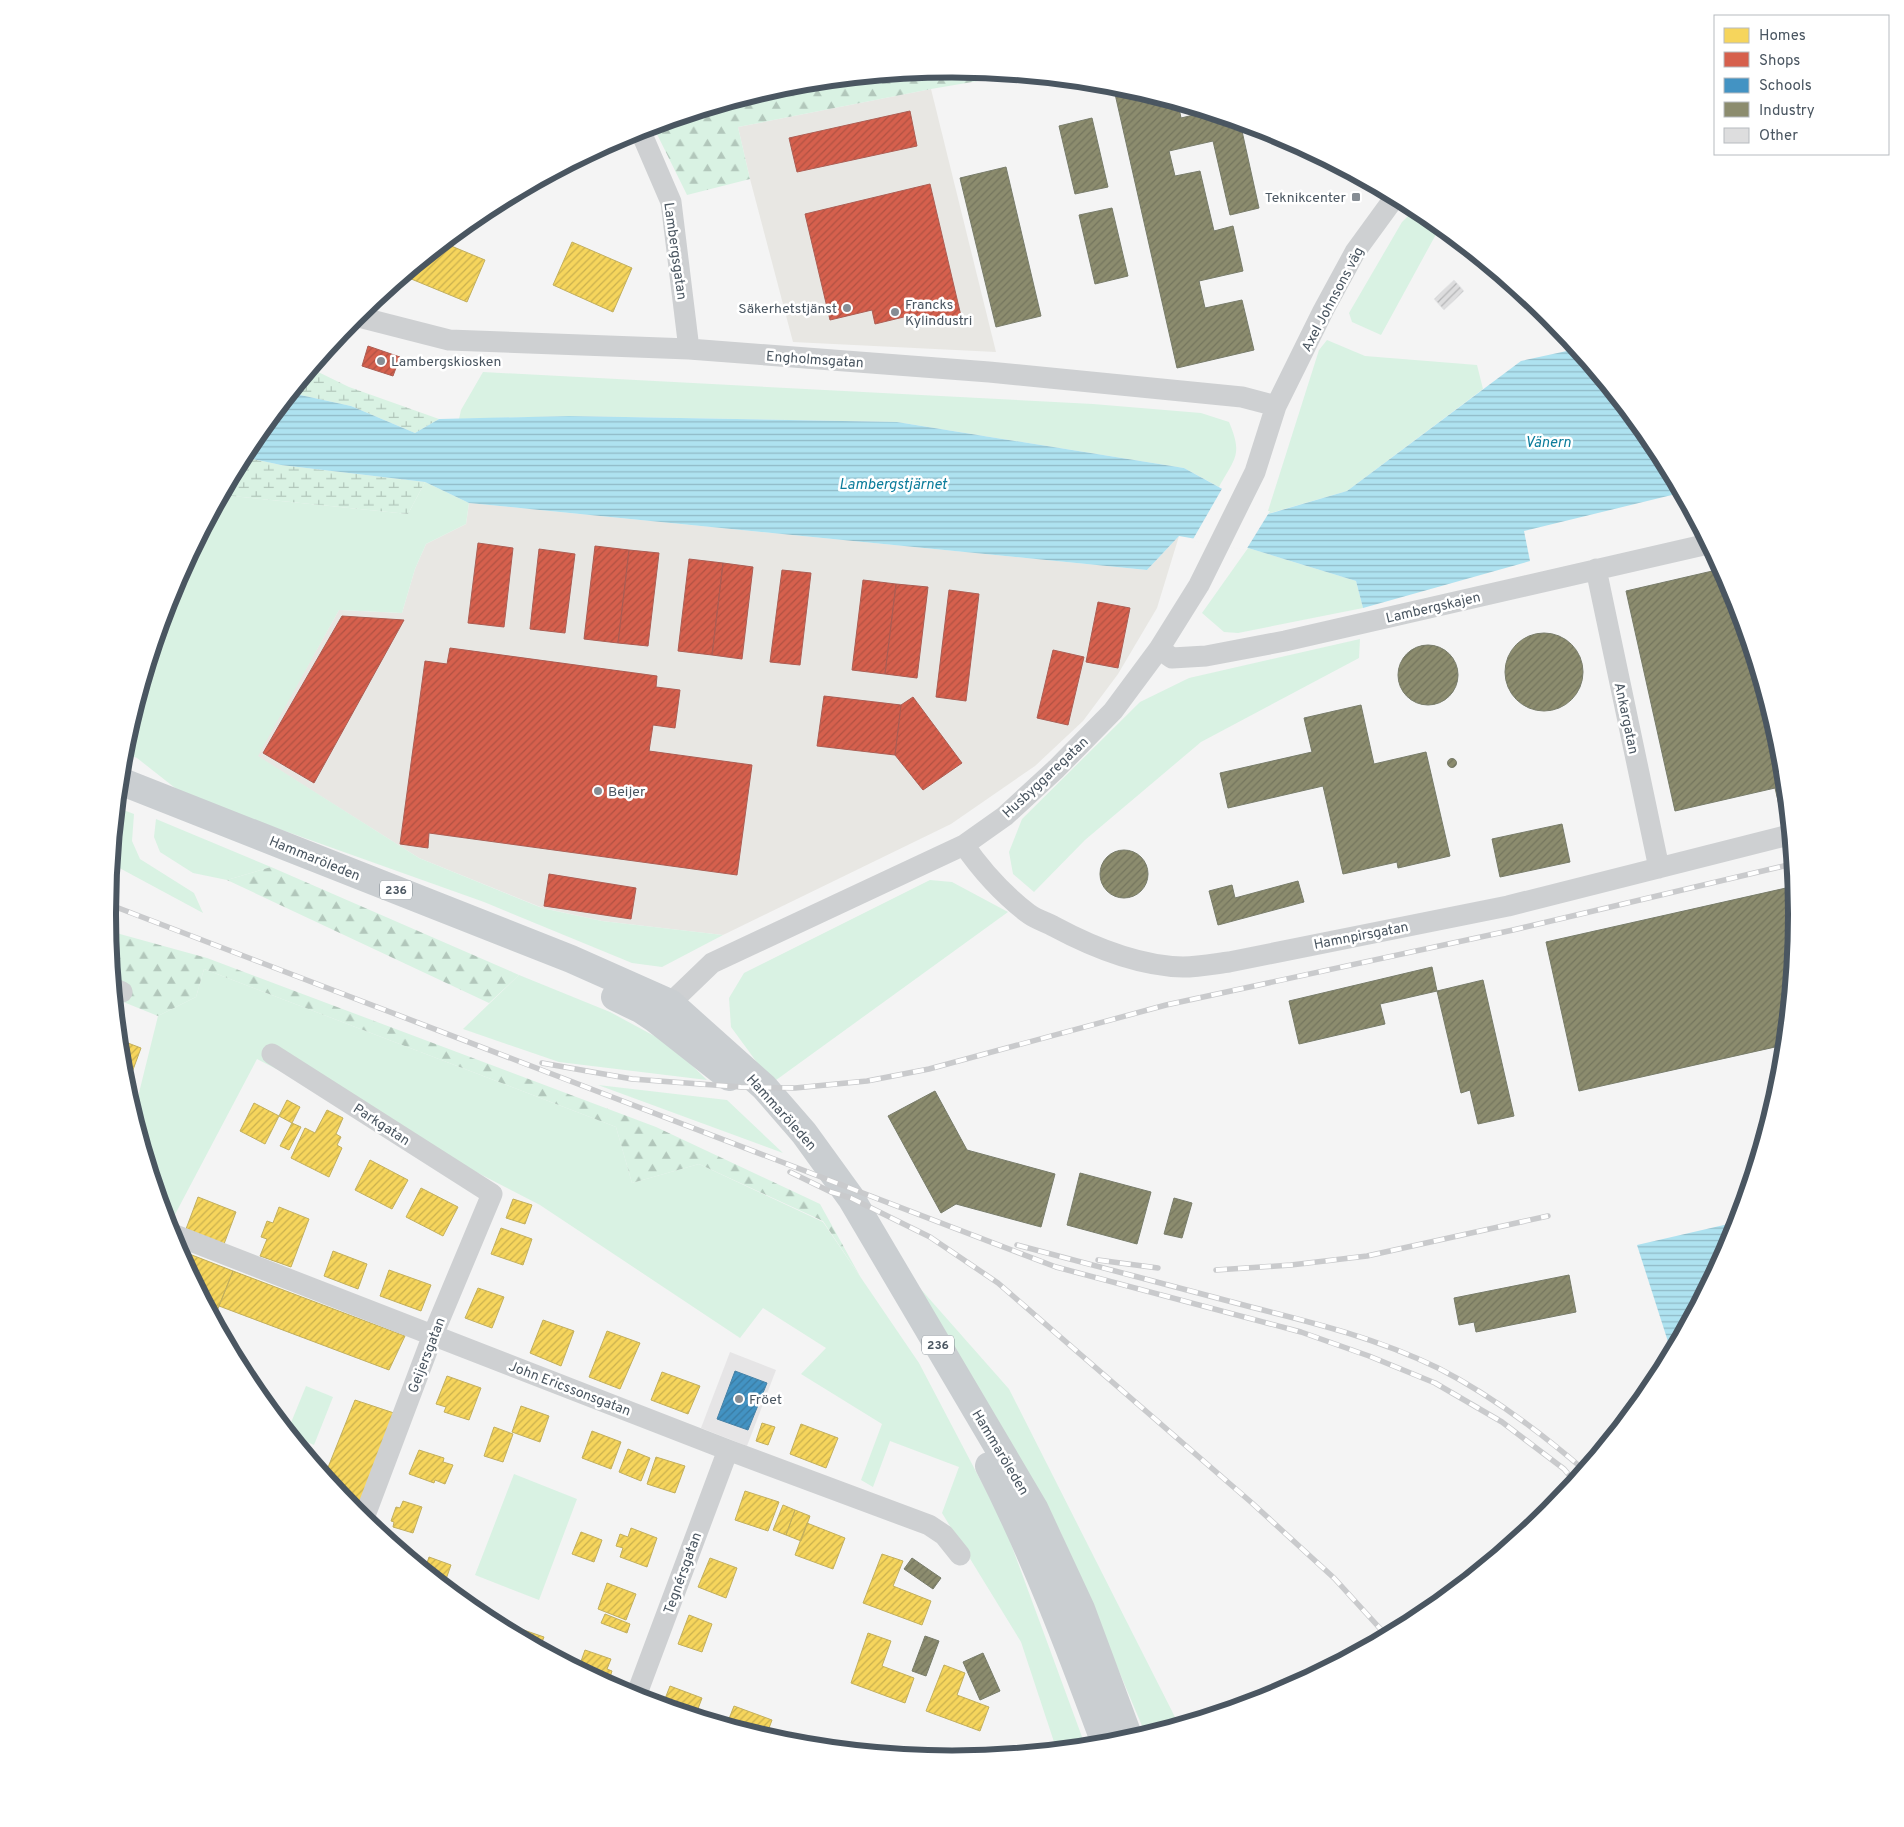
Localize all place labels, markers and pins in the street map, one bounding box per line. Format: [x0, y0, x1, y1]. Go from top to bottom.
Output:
place label: Teknikcenter [1265, 190, 1347, 207]
marker: Teknikcenter [1350, 191, 1362, 203]
place label: Francks Kylindustri [905, 297, 972, 330]
place label: Säkerhetstjänst [738, 301, 837, 318]
marker: Säkerhetstjänst [841, 302, 853, 314]
marker: Francks Kylindustri [889, 306, 901, 318]
place label: Lambergskiosken [391, 354, 501, 371]
marker: Lambergskiosken [375, 355, 387, 367]
place label: Beijer [608, 784, 646, 801]
marker: Beijer [592, 785, 604, 797]
place label: Fröet [749, 1392, 782, 1409]
marker: Fröet [733, 1393, 745, 1405]

